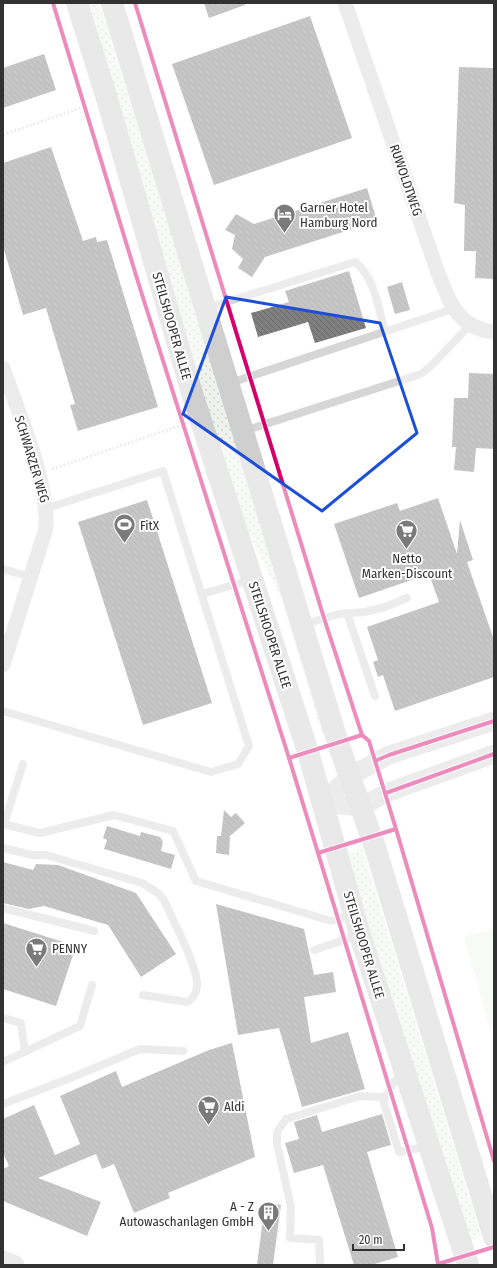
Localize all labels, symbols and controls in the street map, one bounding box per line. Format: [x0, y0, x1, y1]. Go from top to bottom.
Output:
street label: RUWOLDTWEG [387, 142, 425, 218]
place label: Garner Hotel Hamburg Nord [300, 200, 377, 230]
hotel icon: Garner Hotel Hamburg Nord [272, 201, 298, 234]
street label: STEILSHOOPER ALLEE [149, 270, 195, 382]
street label: SCHWARZER WEG [12, 414, 52, 504]
sports icon: FitX [111, 512, 137, 545]
supermarket icon: Netto Marken-Discount [394, 517, 420, 550]
place label: FitX [140, 518, 160, 533]
place label: Netto Marken-Discount [362, 551, 453, 581]
street label: STEILSHOOPER ALLEE [246, 580, 294, 690]
street label: STEILSHOOPER ALLEE [341, 889, 387, 1001]
supermarket icon: PENNY [23, 935, 49, 968]
place label: PENNY [52, 941, 88, 956]
supermarket icon: Aldi [196, 1093, 222, 1126]
place label: Aldi [224, 1099, 244, 1114]
place label: A - Z Autowaschanlagen GmbH [120, 1199, 254, 1229]
building icon: A - Z Autowaschanlagen GmbH [256, 1200, 282, 1233]
scale bar [353, 1226, 404, 1252]
text: 20 m [359, 1233, 383, 1247]

